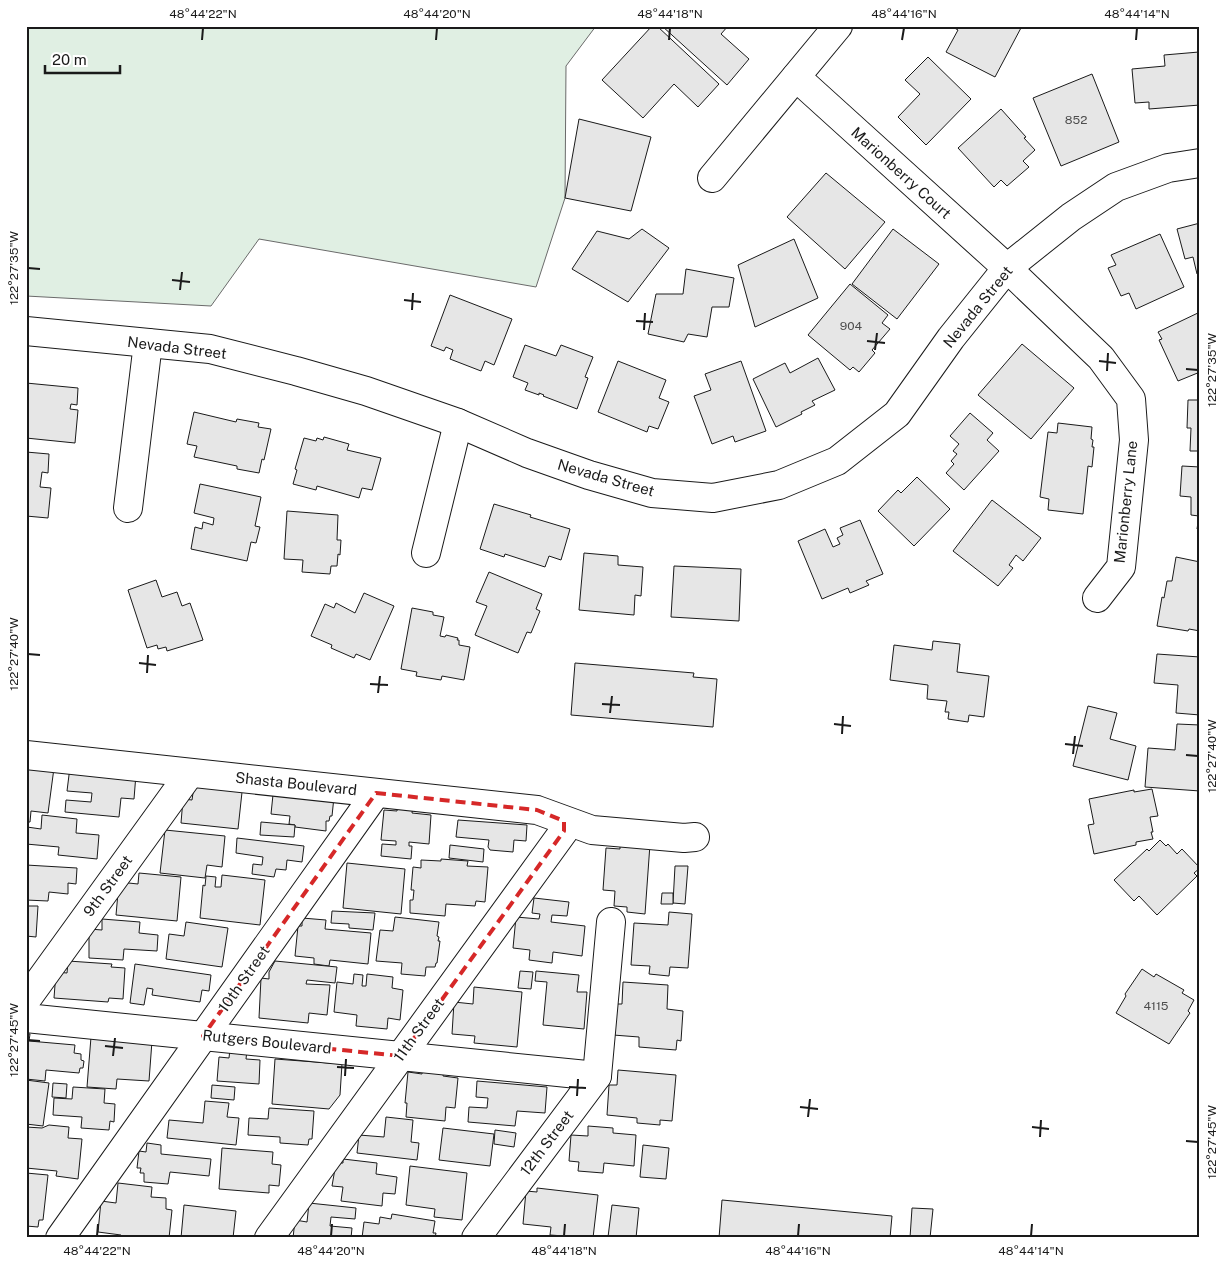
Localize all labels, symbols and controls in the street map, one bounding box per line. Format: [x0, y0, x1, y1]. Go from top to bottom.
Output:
text: 48°44'22"N [169, 7, 237, 21]
text: 48°44'20"N [403, 7, 471, 21]
text: 48°44'18"N [637, 7, 703, 21]
text: 48°44'16"N [871, 7, 937, 21]
text: 48°44'14"N [1104, 7, 1170, 21]
scale bar [45, 42, 120, 74]
text: 20 m [52, 51, 87, 68]
house number: 852 [1065, 113, 1087, 127]
street label: Marionberry Court [848, 123, 955, 222]
text: 122°27'35"W [7, 231, 21, 305]
street label: Nevada Street [940, 262, 1016, 351]
house number: 904 [840, 319, 863, 333]
street label: Nevada Street [126, 333, 228, 362]
text: 122°27'35"W [1205, 333, 1219, 407]
street label: Marionberry Lane [1111, 440, 1140, 564]
street label: Nevada Street [556, 456, 657, 500]
text: 122°27'40"W [7, 617, 21, 691]
text: 122°27'40"W [1205, 719, 1219, 793]
street label: Shasta Boulevard [234, 769, 358, 798]
street label: 9th Street [80, 852, 136, 920]
street label: 10th Street [214, 942, 273, 1015]
street label: 11th Street [390, 995, 447, 1065]
house number: 4115 [1144, 999, 1169, 1013]
text: 122°27'45"W [7, 1003, 21, 1077]
street label: Rutgers Boulevard [202, 1026, 332, 1057]
text: 122°27'45"W [1205, 1105, 1219, 1179]
street label: 12th Street [517, 1107, 577, 1179]
text: 48°44'22"N [63, 1244, 131, 1258]
text: 48°44'20"N [297, 1244, 365, 1258]
text: 48°44'18"N [531, 1244, 597, 1258]
text: 48°44'16"N [765, 1244, 831, 1258]
text: 48°44'14"N [998, 1244, 1064, 1258]

